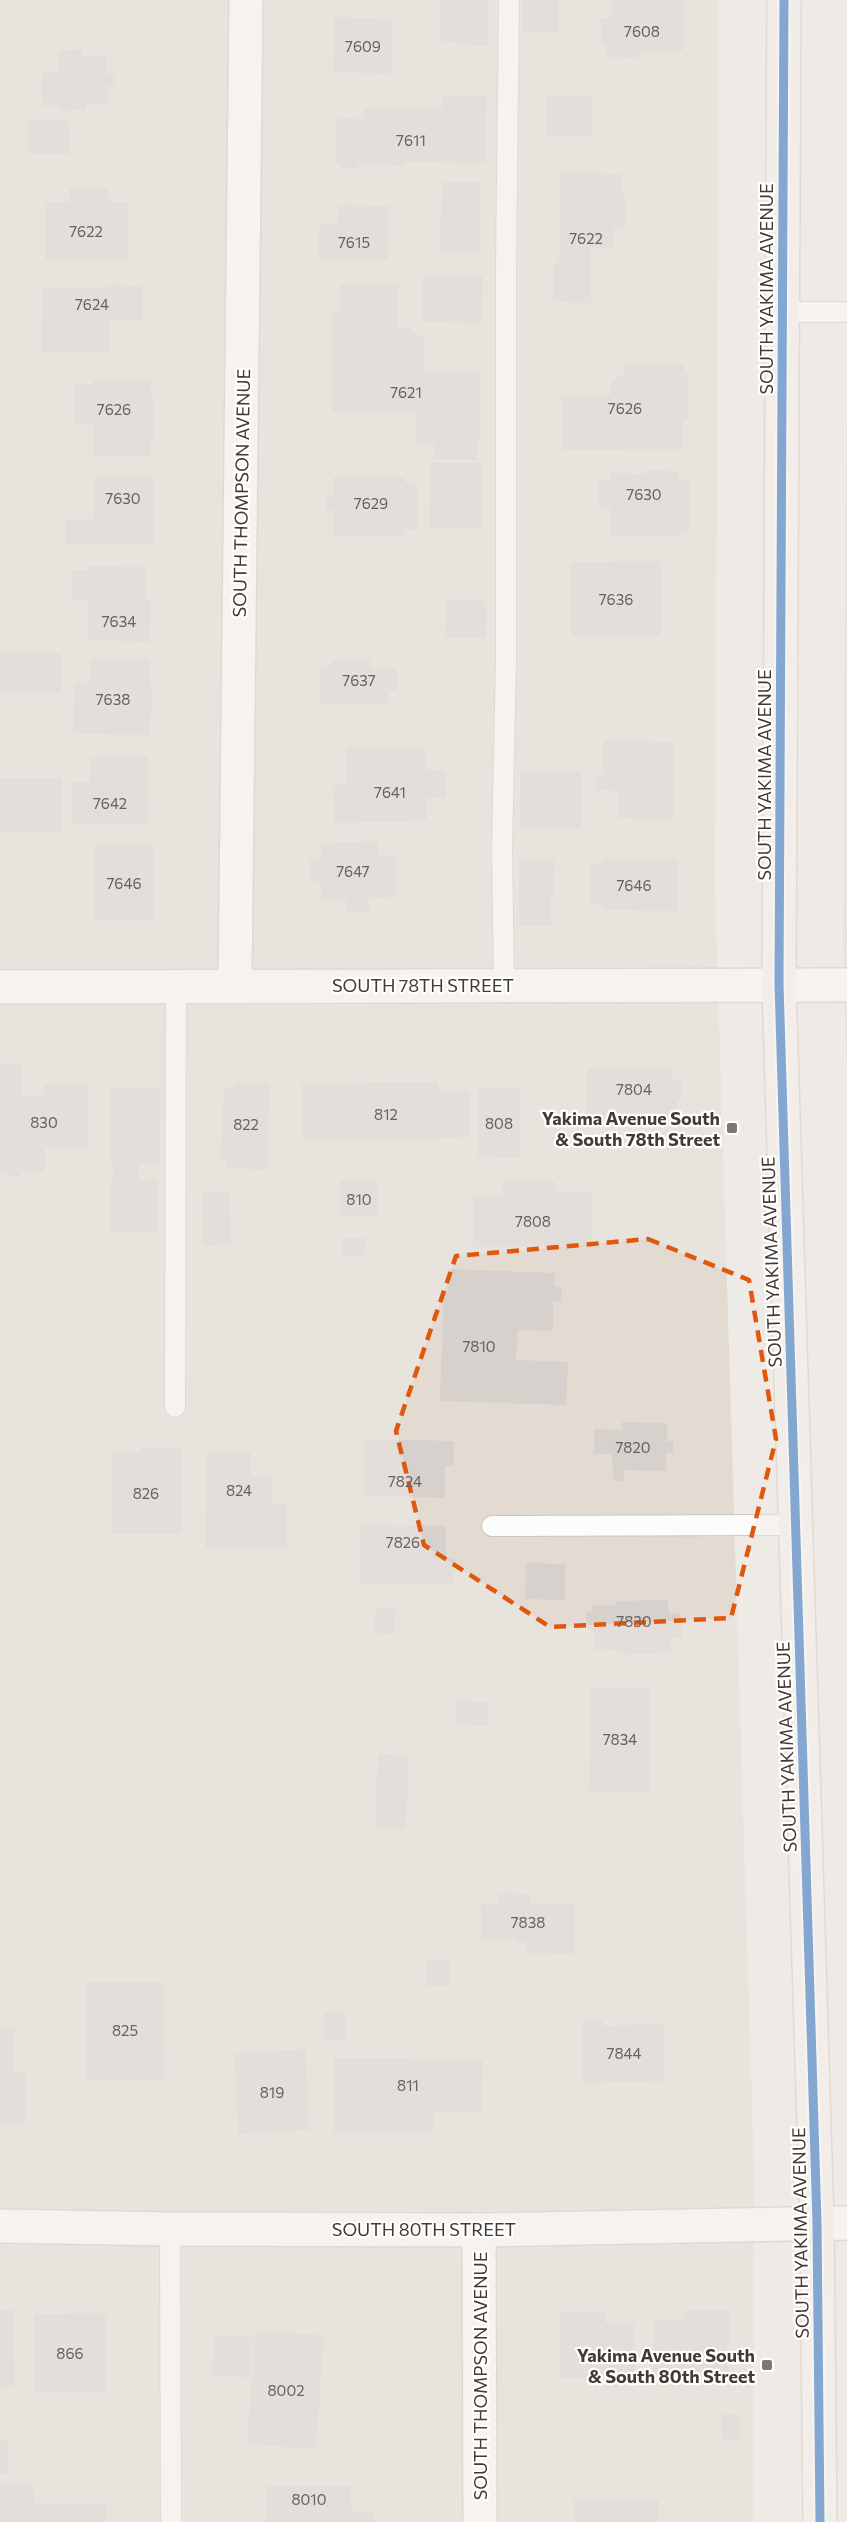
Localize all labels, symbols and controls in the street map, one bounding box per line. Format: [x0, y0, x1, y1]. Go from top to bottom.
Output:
house number: 7608 [624, 22, 660, 40]
house number: 7609 [345, 37, 381, 55]
house number: 7611 [396, 131, 426, 149]
street label: SOUTH YAKIMA AVENUE [755, 183, 777, 395]
house number: 7622 [69, 222, 103, 240]
house number: 7622 [569, 229, 603, 247]
house number: 7615 [338, 233, 370, 251]
house number: 7624 [75, 295, 109, 313]
street label: SOUTH THOMPSON AVENUE [228, 368, 254, 618]
house number: 7621 [390, 383, 422, 401]
house number: 7626 [608, 399, 642, 417]
house number: 7626 [97, 400, 131, 418]
house number: 7630 [626, 485, 662, 503]
house number: 7630 [105, 489, 141, 507]
house number: 7629 [354, 494, 388, 512]
house number: 7636 [599, 590, 633, 608]
house number: 7634 [102, 612, 136, 630]
street label: SOUTH YAKIMA AVENUE [753, 669, 775, 881]
house number: 7637 [342, 671, 376, 689]
house number: 7638 [96, 690, 130, 708]
house number: 7641 [374, 783, 406, 801]
house number: 7642 [93, 794, 127, 812]
house number: 7647 [336, 862, 370, 880]
house number: 7646 [106, 874, 142, 892]
house number: 7646 [616, 876, 652, 894]
street label: SOUTH 78TH STREET [332, 974, 514, 996]
house number: 7804 [616, 1080, 652, 1098]
house number: 812 [374, 1105, 398, 1123]
place label: Yakima Avenue South & South 78th Street [542, 1107, 720, 1150]
house number: 830 [30, 1113, 58, 1131]
house number: 808 [485, 1114, 513, 1132]
house number: 822 [233, 1115, 259, 1133]
marker: Yakima Avenue South & South 78th Street [725, 1121, 739, 1135]
street label: SOUTH YAKIMA AVENUE [756, 1156, 786, 1368]
house number: 810 [346, 1190, 372, 1208]
house number: 7808 [515, 1212, 551, 1230]
house number: 7810 [462, 1337, 496, 1355]
house number: 7820 [615, 1438, 651, 1456]
house number: 7824 [388, 1472, 422, 1490]
house number: 824 [226, 1481, 252, 1499]
house number: 826 [133, 1484, 159, 1502]
house number: 7826 [386, 1533, 420, 1551]
house number: 7830 [616, 1612, 652, 1630]
street label: SOUTH YAKIMA AVENUE [771, 1641, 801, 1853]
house number: 7834 [603, 1730, 637, 1748]
house number: 7838 [511, 1913, 545, 1931]
house number: 825 [112, 2021, 138, 2039]
house number: 7844 [607, 2044, 641, 2062]
house number: 811 [397, 2076, 419, 2094]
house number: 819 [260, 2083, 284, 2101]
street label: SOUTH YAKIMA AVENUE [787, 2127, 813, 2339]
street label: SOUTH 80TH STREET [332, 2218, 516, 2240]
street label: SOUTH THOMPSON AVENUE [469, 2252, 491, 2500]
house number: 866 [56, 2344, 84, 2362]
place label: Yakima Avenue South & South 80th Street [577, 2344, 755, 2387]
marker: Yakima Avenue South & South 80th Street [760, 2358, 774, 2372]
house number: 8002 [268, 2381, 304, 2399]
house number: 8010 [291, 2490, 327, 2508]

